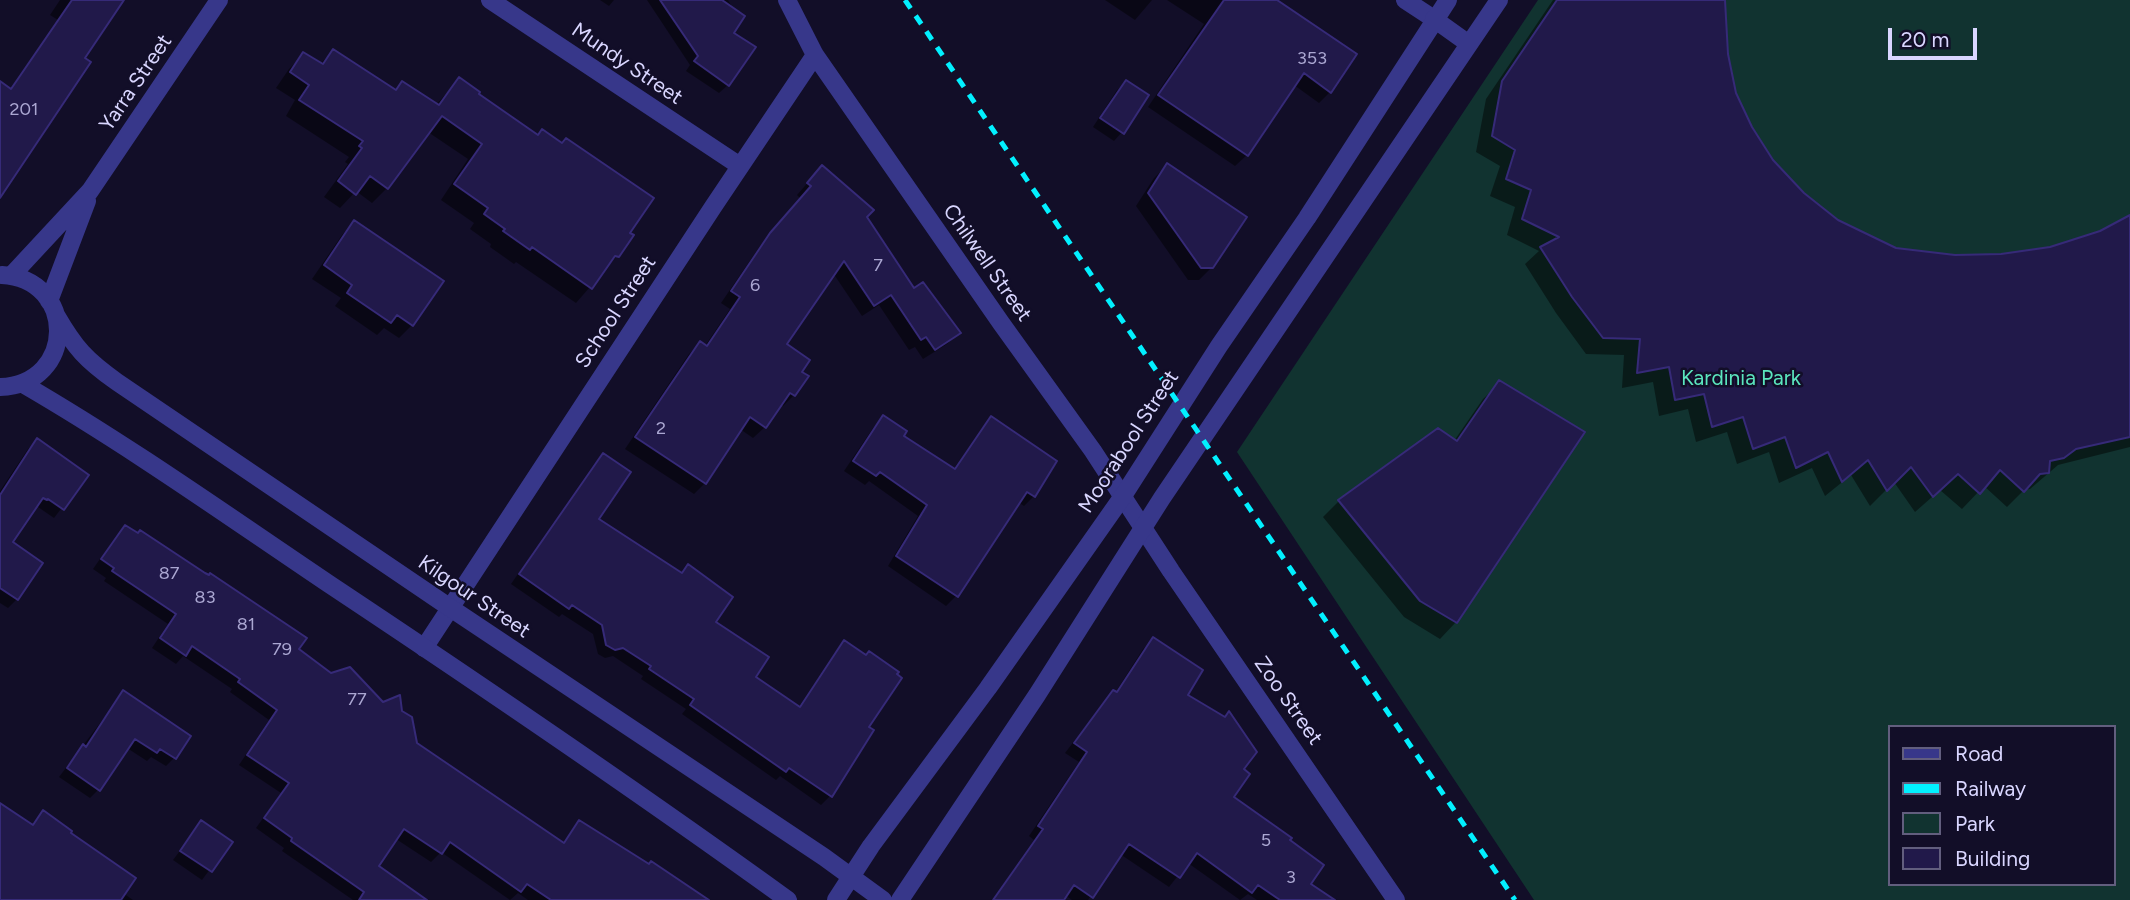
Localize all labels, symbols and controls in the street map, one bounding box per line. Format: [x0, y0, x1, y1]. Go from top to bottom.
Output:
scale bar [1892, 14, 1981, 58]
street label: Mundy Street [567, 18, 687, 110]
text: 20 m [1901, 27, 1949, 52]
street label: Yarra Street [95, 30, 177, 136]
house number: 353 [1297, 48, 1327, 70]
house number: 201 [9, 99, 39, 121]
street label: Chilwell Street [937, 200, 1037, 326]
street label: School Street [570, 251, 662, 373]
house number: 7 [873, 255, 883, 277]
house number: 6 [750, 275, 760, 297]
street label: Moorabool Street [1073, 366, 1185, 518]
park label: Kardinia Park [1681, 366, 1801, 392]
house number: 2 [656, 418, 666, 440]
street label: Kilgour Street [413, 550, 535, 644]
house number: 87 [159, 563, 179, 585]
house number: 83 [195, 587, 215, 609]
house number: 81 [237, 614, 255, 636]
house number: 79 [272, 639, 292, 661]
street label: Zoo Street [1248, 652, 1328, 750]
house number: 77 [347, 689, 367, 711]
legend [1888, 725, 2116, 886]
text: Road [1955, 741, 2003, 766]
text: Railway [1955, 776, 2026, 801]
text: Park [1955, 811, 1995, 836]
house number: 5 [1261, 830, 1271, 852]
text: Building [1955, 846, 2030, 871]
house number: 3 [1286, 867, 1296, 889]

